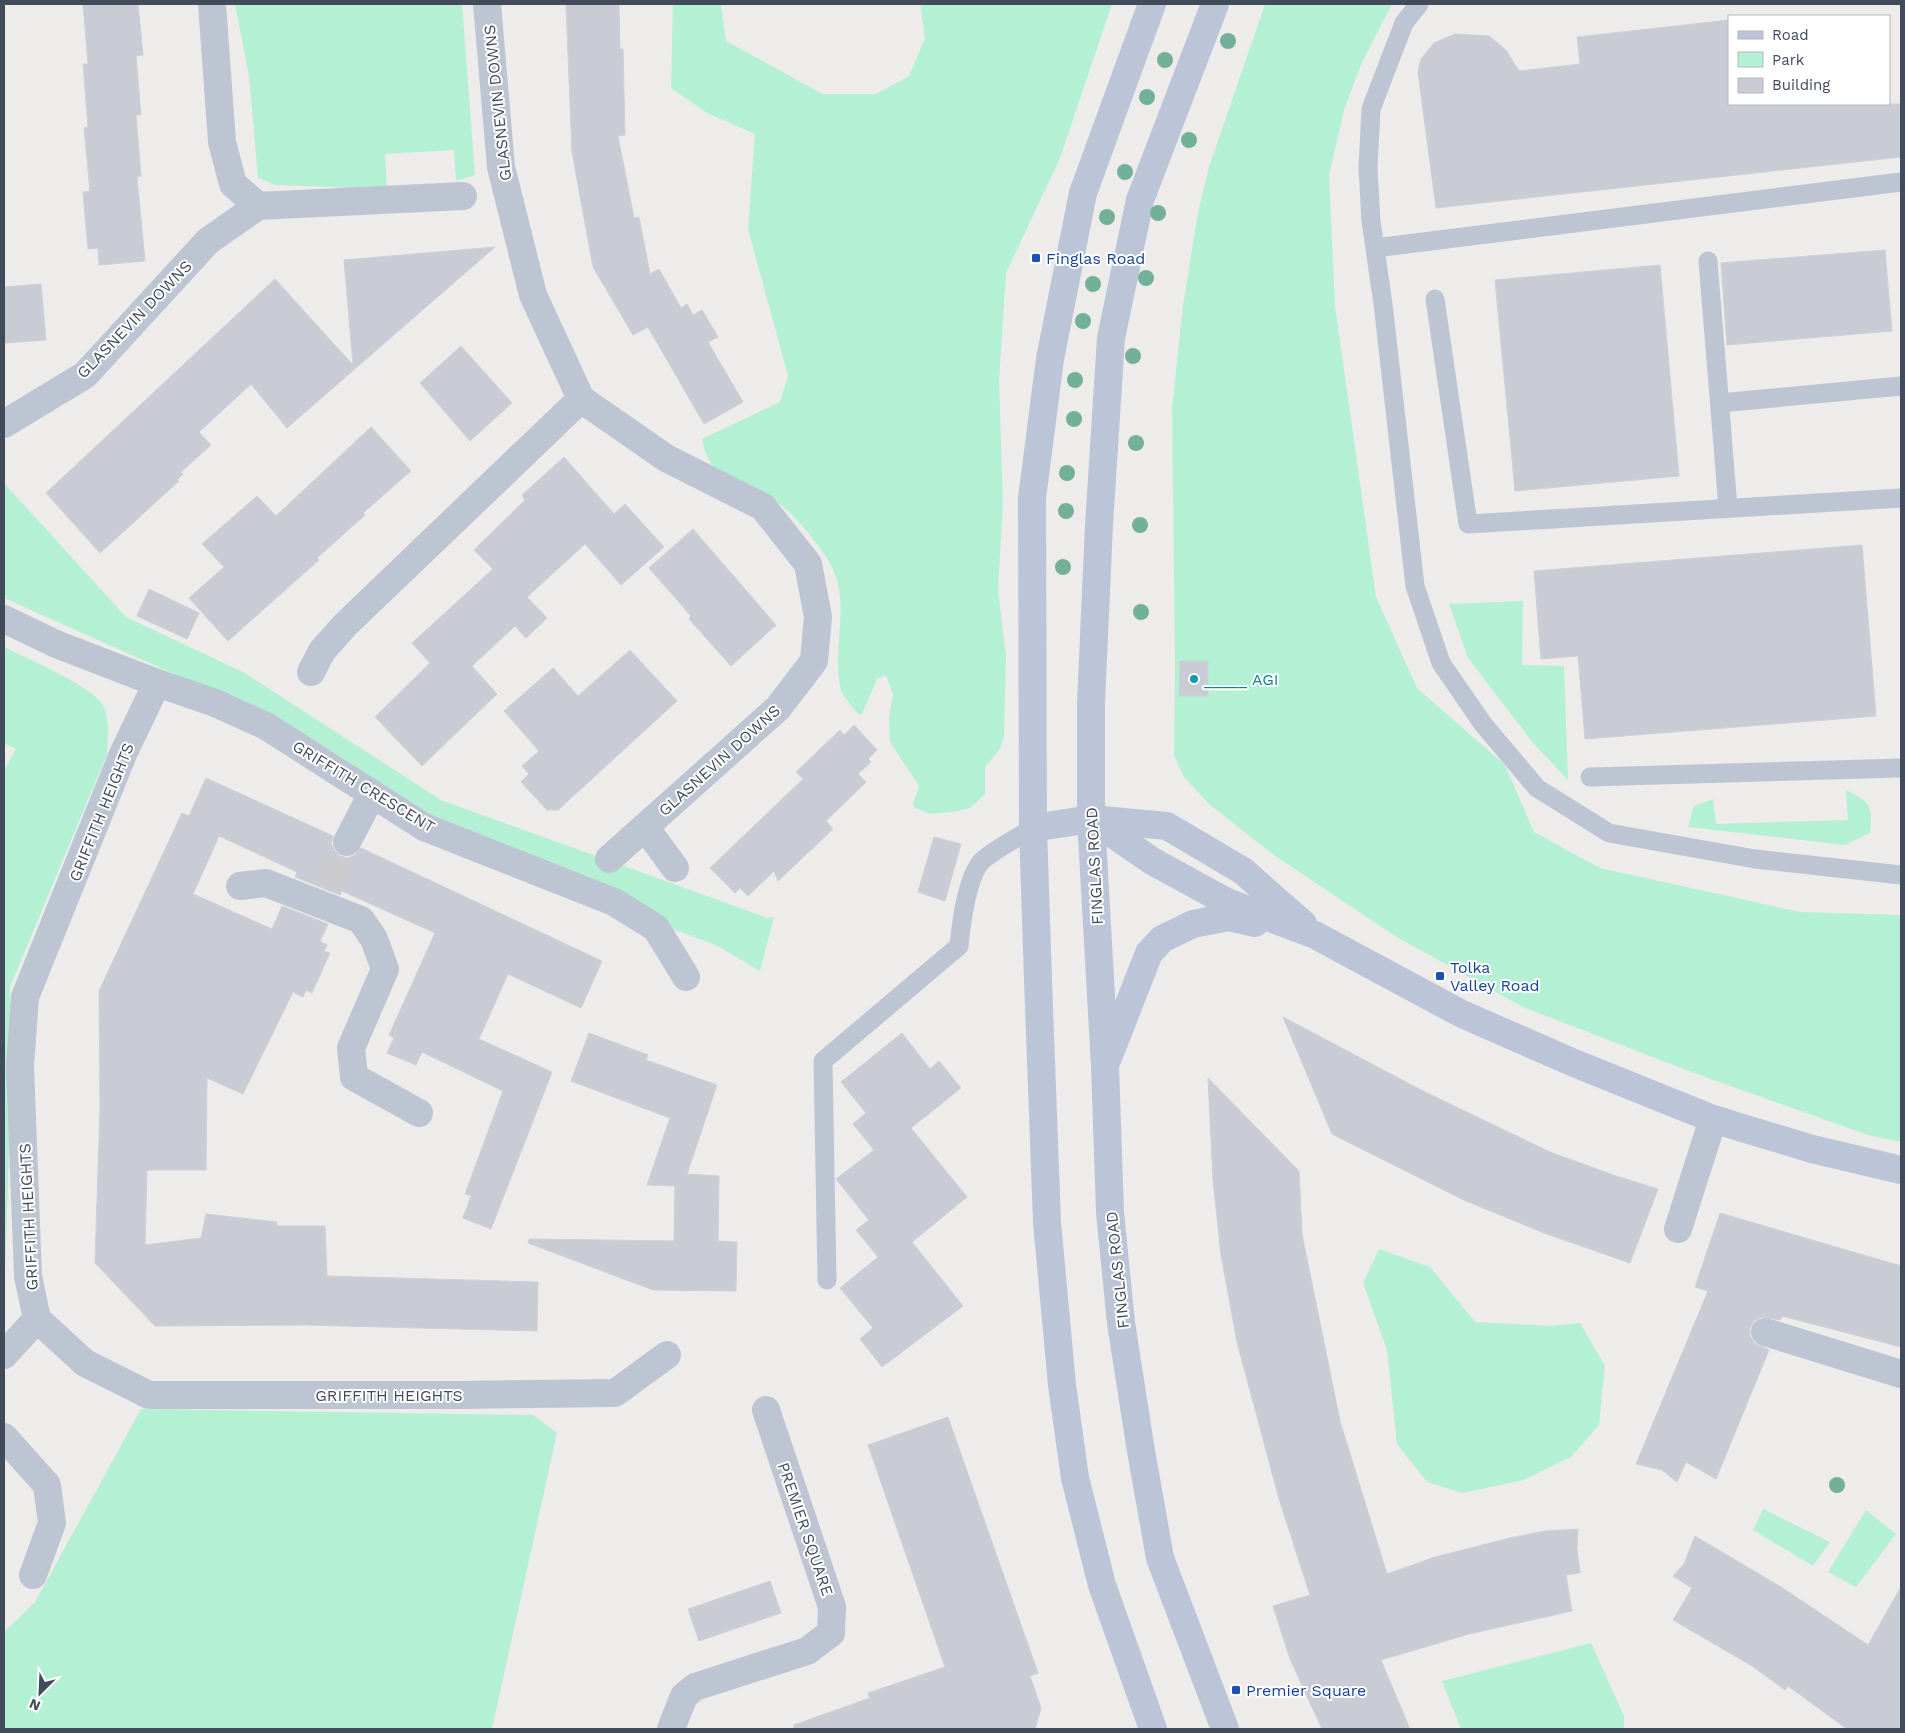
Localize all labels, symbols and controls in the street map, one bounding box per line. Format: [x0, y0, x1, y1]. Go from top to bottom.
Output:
legend [1728, 15, 1890, 105]
street label: GLASNEVIN DOWNS [480, 24, 515, 182]
text: Road [1772, 26, 1809, 44]
text: Park [1772, 51, 1805, 69]
text: Building [1772, 76, 1830, 94]
place label: Finglas Road [1046, 249, 1145, 268]
marker: Finglas Road [1030, 252, 1042, 264]
street label: GLASNEVIN DOWNS [73, 256, 196, 382]
place label: _____ AGI [1204, 670, 1278, 689]
marker: _____ AGI [1188, 673, 1200, 685]
street label: GLASNEVIN DOWNS [655, 701, 784, 820]
street label: GRIFFITH CRESCENT [289, 736, 439, 837]
street label: GRIFFITH HEIGHTS [65, 740, 138, 884]
street label: FINGLAS ROAD [1082, 807, 1107, 925]
place label: Tolka Valley Road [1450, 958, 1539, 995]
marker: Tolka Valley Road [1434, 970, 1446, 982]
street label: GRIFFITH HEIGHTS [15, 1143, 42, 1291]
street label: FINGLAS ROAD [1102, 1210, 1133, 1330]
street label: GRIFFITH HEIGHTS [315, 1386, 463, 1405]
street label: PREMIER SQUARE [774, 1460, 837, 1598]
north arrow [15, 1668, 65, 1718]
place label: Premier Square [1246, 1681, 1366, 1700]
marker: Premier Square [1230, 1684, 1242, 1696]
text: N [27, 1695, 43, 1714]

